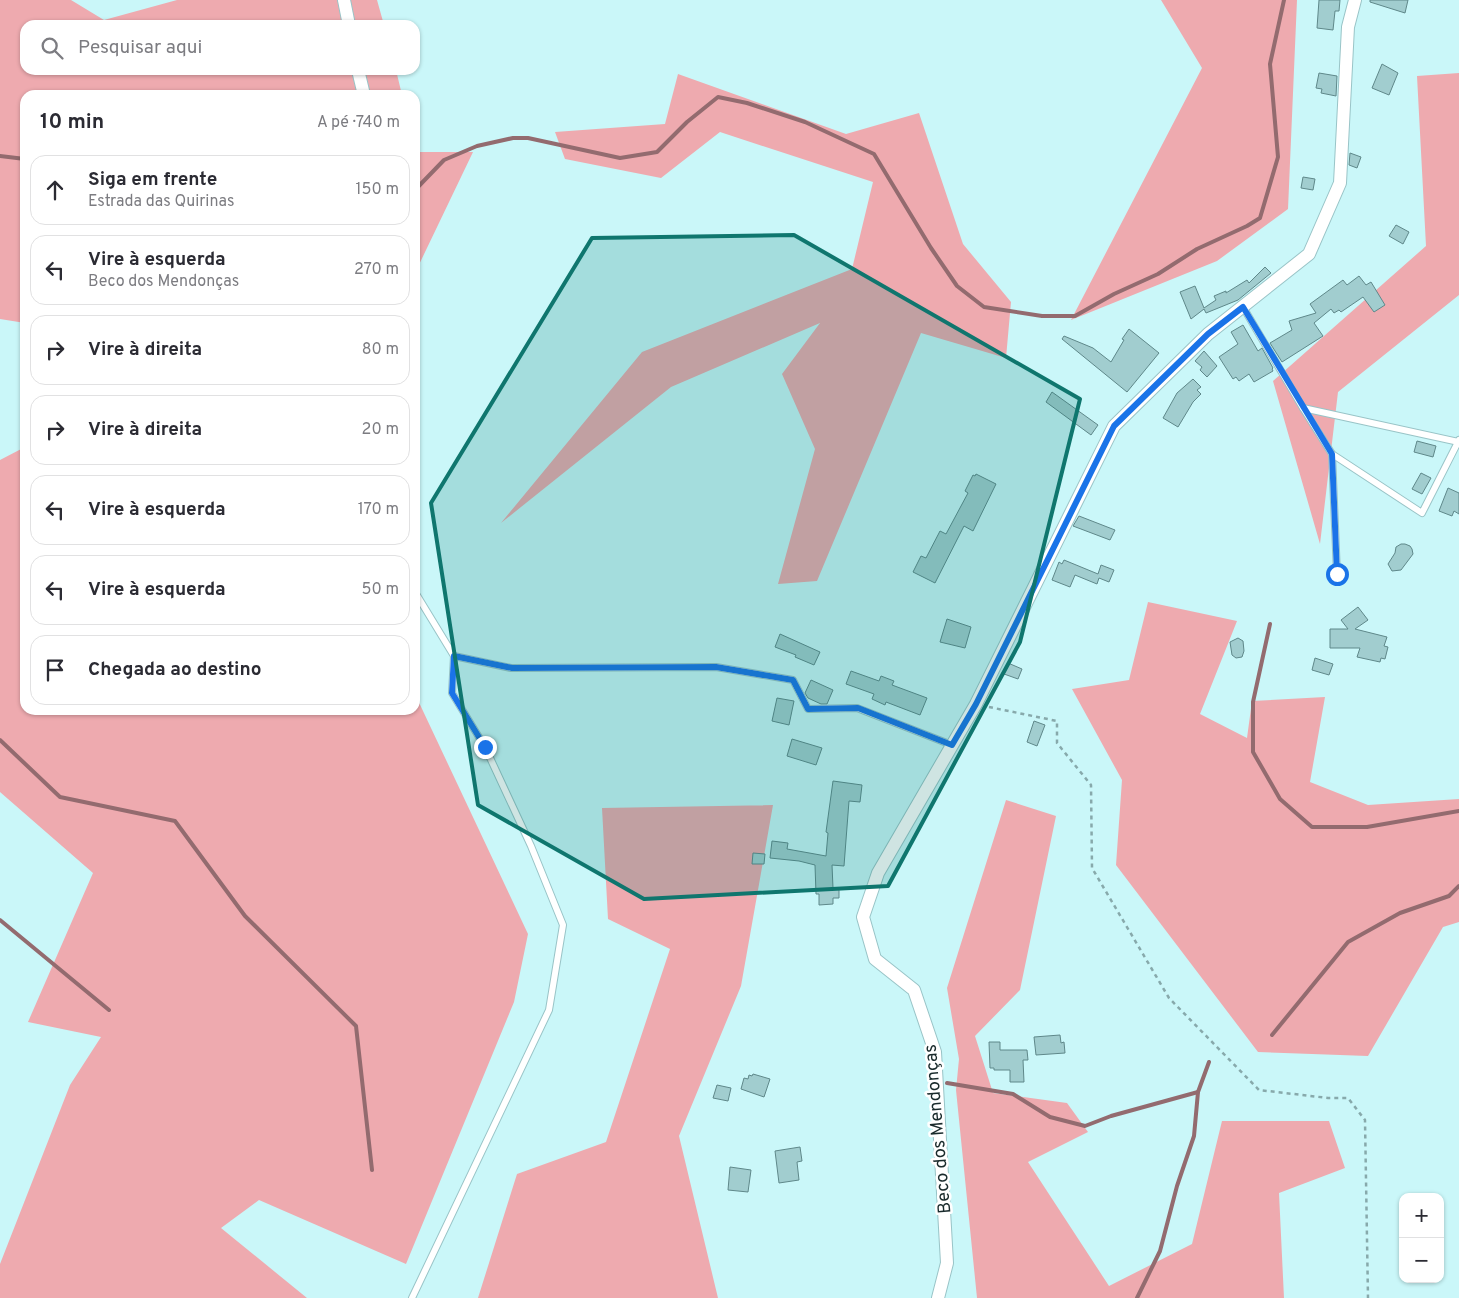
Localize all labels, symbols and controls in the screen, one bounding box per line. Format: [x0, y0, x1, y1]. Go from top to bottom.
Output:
search box [20, 20, 420, 75]
icon: search [38, 34, 66, 62]
text: Pesquisar aqui [78, 36, 202, 60]
text: 10 min [40, 109, 104, 136]
text: A pé · 740 m [317, 113, 400, 133]
text: Siga em frente [88, 168, 217, 192]
icon: ahead [41, 176, 69, 204]
text: 150 m [356, 180, 399, 200]
text: Estrada das Quirinas [88, 192, 234, 212]
text: Vire à esquerda [88, 248, 226, 272]
icon: left [41, 256, 69, 284]
text: 270 m [354, 260, 399, 280]
text: Beco dos Mendonças [88, 272, 239, 292]
icon: right [41, 336, 69, 364]
text: Vire à direita [88, 338, 202, 362]
text: 80 m [362, 340, 399, 360]
icon: right [41, 416, 69, 444]
text: Vire à direita [88, 418, 202, 442]
text: 20 m [362, 420, 399, 440]
icon: left [41, 496, 69, 524]
text: Vire à esquerda [88, 498, 226, 522]
text: 170 m [358, 500, 399, 520]
route start [1326, 563, 1349, 586]
icon: left [41, 576, 69, 604]
text: Vire à esquerda [88, 578, 226, 602]
text: 50 m [362, 580, 399, 600]
icon: arrive [41, 656, 69, 684]
text: Chegada ao destino [88, 658, 262, 682]
route end [474, 736, 497, 759]
street label: Beco dos Mendonças [920, 1043, 957, 1215]
map controls [1399, 1193, 1444, 1283]
button: + [1399, 1193, 1444, 1238]
button: − [1399, 1238, 1444, 1283]

